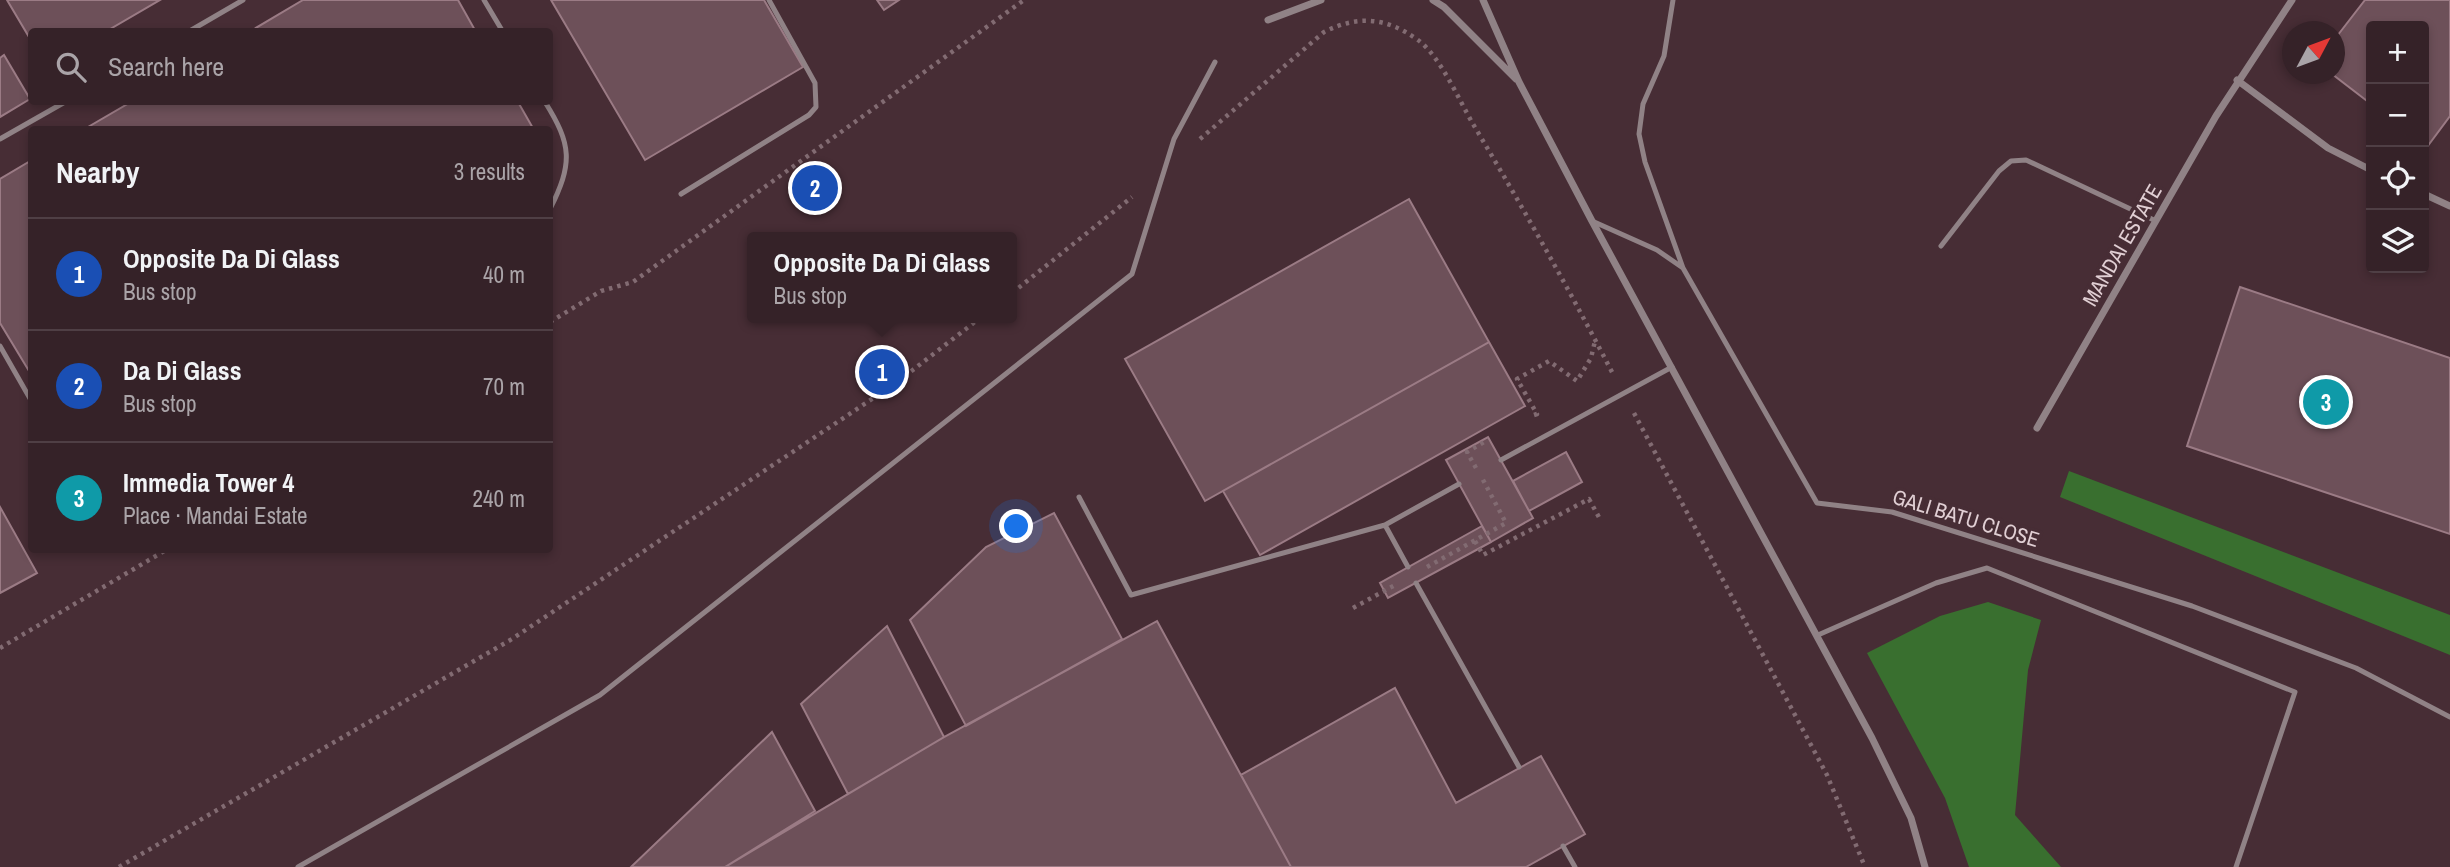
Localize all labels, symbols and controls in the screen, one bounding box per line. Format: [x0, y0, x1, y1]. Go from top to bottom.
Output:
north arrow [2282, 21, 2345, 84]
map controls [2366, 21, 2429, 273]
button: + [2366, 21, 2429, 84]
search box [28, 28, 553, 105]
icon: search [52, 48, 90, 86]
text: Search here [108, 49, 224, 84]
button: − [2366, 84, 2429, 147]
button: locate [2366, 147, 2429, 210]
text: Nearby [56, 152, 139, 192]
text: 3 results [454, 156, 525, 187]
pin: 2 [792, 162, 838, 214]
street label: MANDAI ESTATE [2075, 179, 2169, 311]
button: layers [2366, 210, 2429, 273]
popup [747, 232, 1017, 323]
text: Opposite Da Di Glass [123, 241, 340, 276]
text: Opposite Da Di Glass [774, 245, 990, 280]
text: 1 [74, 259, 84, 290]
text: 40 m [483, 259, 525, 290]
text: Bus stop [123, 276, 196, 307]
text: Bus stop [774, 280, 847, 311]
pin: 1 [859, 346, 905, 398]
text: Da Di Glass [123, 353, 242, 388]
text: 2 [74, 371, 84, 402]
text: 70 m [483, 371, 525, 402]
pin: 3 [2303, 376, 2349, 428]
text: Bus stop [123, 388, 196, 419]
text: Immedia Tower 4 [123, 465, 294, 500]
street label: GALI BATU CLOSE [1889, 482, 2043, 554]
text: 3 [74, 483, 84, 514]
text: 240 m [473, 483, 525, 514]
text: Place · Mandai Estate [123, 500, 308, 531]
your location [999, 509, 1033, 543]

